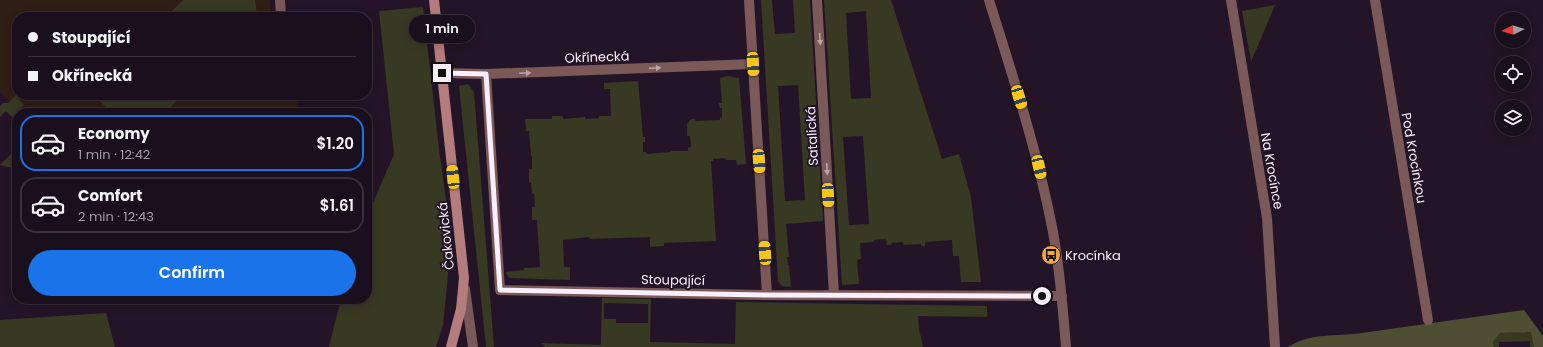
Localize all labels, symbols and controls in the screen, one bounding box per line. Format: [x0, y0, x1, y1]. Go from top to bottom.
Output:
north arrow [1495, 12, 1531, 48]
map controls [1495, 12, 1531, 136]
callout: 1 min [409, 15, 475, 43]
text: 1 min [425, 19, 459, 38]
text: Stoupající [52, 27, 130, 48]
one-way arrow [816, 33, 823, 45]
street label: Okřínecká [564, 46, 630, 68]
car [746, 52, 760, 76]
button: locate [1495, 56, 1531, 92]
route end [433, 64, 451, 82]
one-way arrow [649, 64, 661, 71]
text: Okřínecká [52, 65, 132, 86]
one-way arrow [519, 69, 531, 76]
car [1010, 84, 1028, 110]
button: layers [1495, 100, 1531, 136]
street label: Satalická [801, 106, 823, 166]
street label: Pod Krocínkou [1397, 111, 1431, 205]
text: Economy [78, 123, 150, 144]
icon: car [30, 125, 66, 161]
street label: Na Krocínce [1256, 131, 1288, 211]
text: $1.20 [317, 133, 354, 154]
text: 1 min · 12:42 [78, 145, 150, 164]
car [752, 149, 766, 173]
car [1030, 154, 1048, 180]
one-way arrow [824, 163, 830, 176]
car [446, 164, 460, 190]
car [821, 183, 835, 207]
text: Comfort [78, 185, 142, 206]
icon: car [30, 187, 66, 223]
text: $1.61 [320, 195, 354, 216]
street label: Čakovická [433, 201, 459, 271]
text: 2 min · 12:43 [78, 207, 154, 226]
car [758, 241, 772, 265]
bus stop icon: Krocínka [1040, 244, 1062, 266]
place label: Krocínka [1065, 246, 1121, 265]
button: Confirm [28, 250, 356, 296]
street label: Stoupající [641, 270, 705, 290]
route start [1033, 287, 1051, 305]

